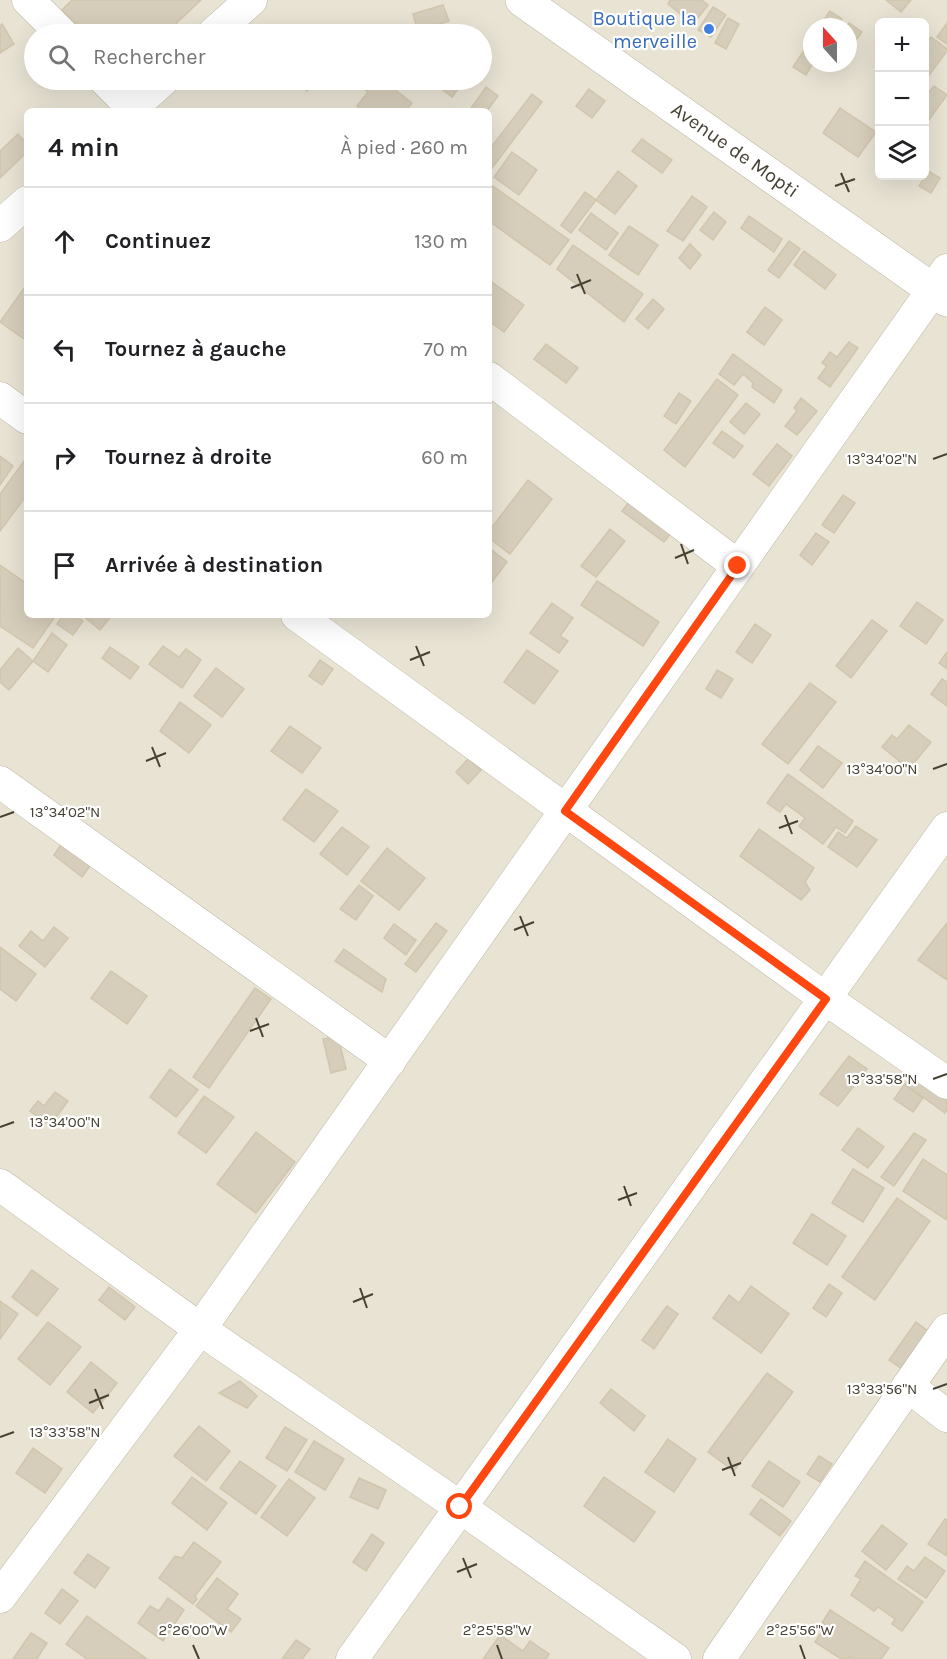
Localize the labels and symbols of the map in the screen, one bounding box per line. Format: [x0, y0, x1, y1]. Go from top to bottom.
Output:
place label: Boutique la merveille [593, 7, 697, 53]
north arrow [803, 18, 857, 72]
marker: Boutique la merveille [702, 22, 716, 36]
street label: Avenue de Mopti [667, 97, 803, 203]
text: 13°34'02"N [847, 450, 917, 468]
route end [724, 552, 750, 578]
text: 13°34'00"N [847, 760, 917, 778]
text: 13°34'02"N [30, 803, 100, 821]
text: 13°33'58"N [846, 1070, 918, 1088]
text: 13°34'00"N [30, 1113, 100, 1131]
text: 13°33'56"N [847, 1380, 917, 1398]
text: 13°33'58"N [29, 1423, 101, 1441]
route start [446, 1493, 472, 1519]
text: 2°26'00"W [159, 1621, 228, 1639]
text: 2°25'58"W [463, 1621, 532, 1639]
text: 2°25'56"W [766, 1621, 835, 1639]

